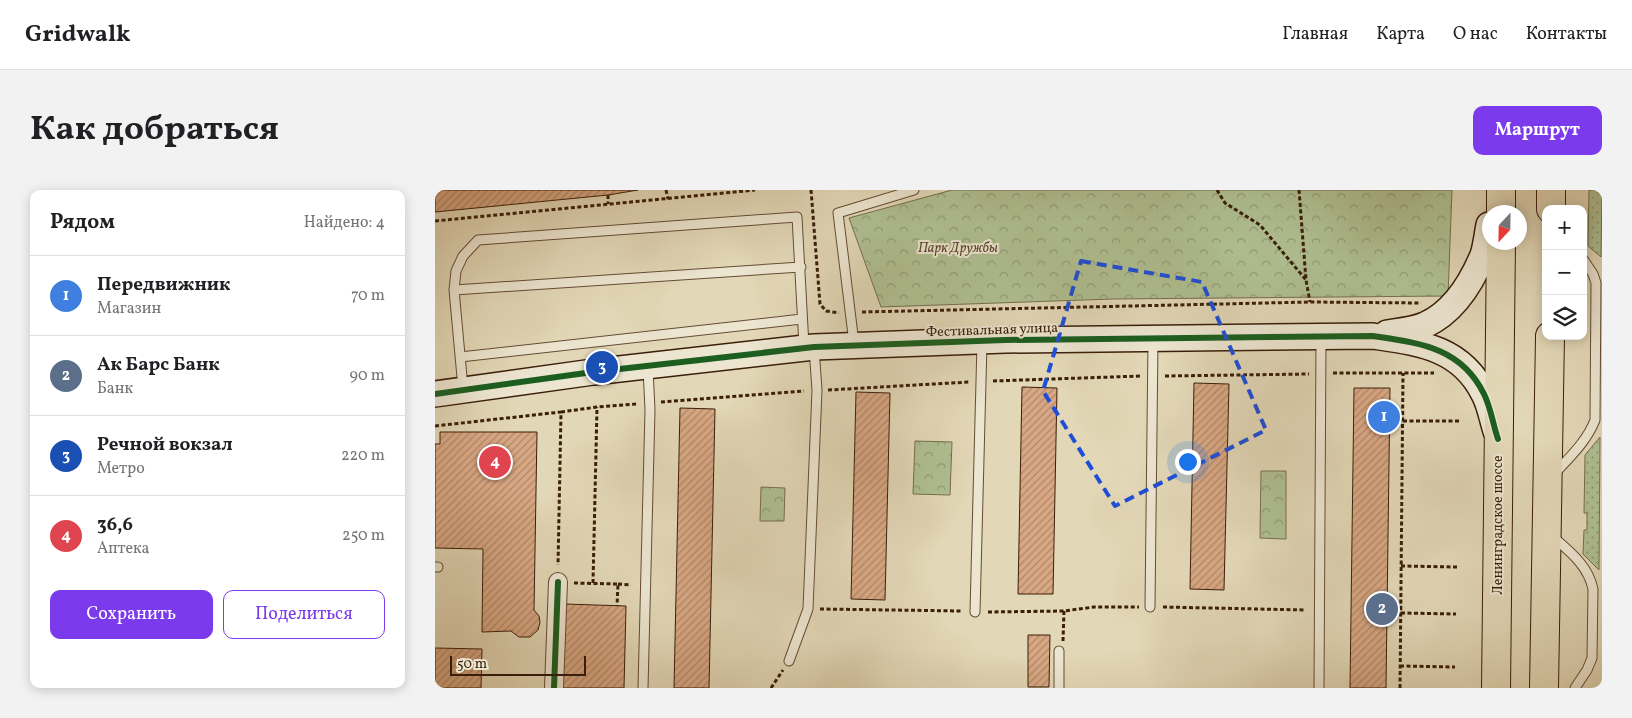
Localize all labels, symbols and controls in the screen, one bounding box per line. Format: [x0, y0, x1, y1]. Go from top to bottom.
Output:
text: Gridwalk [25, 18, 131, 52]
text: Главная [1282, 22, 1348, 47]
text: Карта [1376, 22, 1425, 47]
text: О нас [1453, 22, 1498, 47]
text: Контакты [1526, 22, 1607, 47]
text: Как добраться [30, 106, 279, 154]
button: Маршрут [1473, 106, 1602, 155]
north arrow [1482, 205, 1527, 250]
map controls [1542, 205, 1587, 340]
button: + [1542, 205, 1587, 250]
text: Рядом [50, 208, 115, 237]
text: Найдено: 4 [304, 212, 385, 234]
park label: Парк Дружбы [918, 239, 998, 258]
button: − [1542, 250, 1587, 295]
text: Передвижник [97, 272, 230, 298]
text: 1 [63, 285, 69, 307]
text: 70 m [351, 285, 385, 307]
button: layers [1542, 295, 1587, 340]
text: Магазин [97, 298, 161, 320]
street label: Фестивальная улица [926, 319, 1059, 342]
pin: 3 [586, 348, 618, 386]
text: Ак Барс Банк [97, 352, 220, 378]
text: 2 [62, 365, 70, 387]
text: 90 m [349, 365, 385, 387]
text: Банк [97, 378, 133, 400]
pin: 1 [1368, 398, 1400, 436]
text: Речной вокзал [97, 432, 233, 458]
pin: 4 [479, 443, 511, 481]
text: 3 [62, 445, 70, 467]
text: 220 m [341, 445, 385, 467]
your location [1175, 449, 1201, 475]
street label: Ленинградское шоссе [1489, 455, 1508, 595]
text: Метро [97, 458, 145, 480]
text: 36,6 [97, 512, 133, 538]
text: 4 [61, 525, 71, 547]
text: 250 m [342, 525, 385, 547]
text: Аптека [97, 538, 150, 560]
button: Сохранить [50, 590, 213, 639]
button: Поделиться [223, 590, 385, 639]
pin: 2 [1366, 590, 1398, 628]
scale bar [450, 653, 586, 676]
text: 50 m [457, 655, 487, 674]

